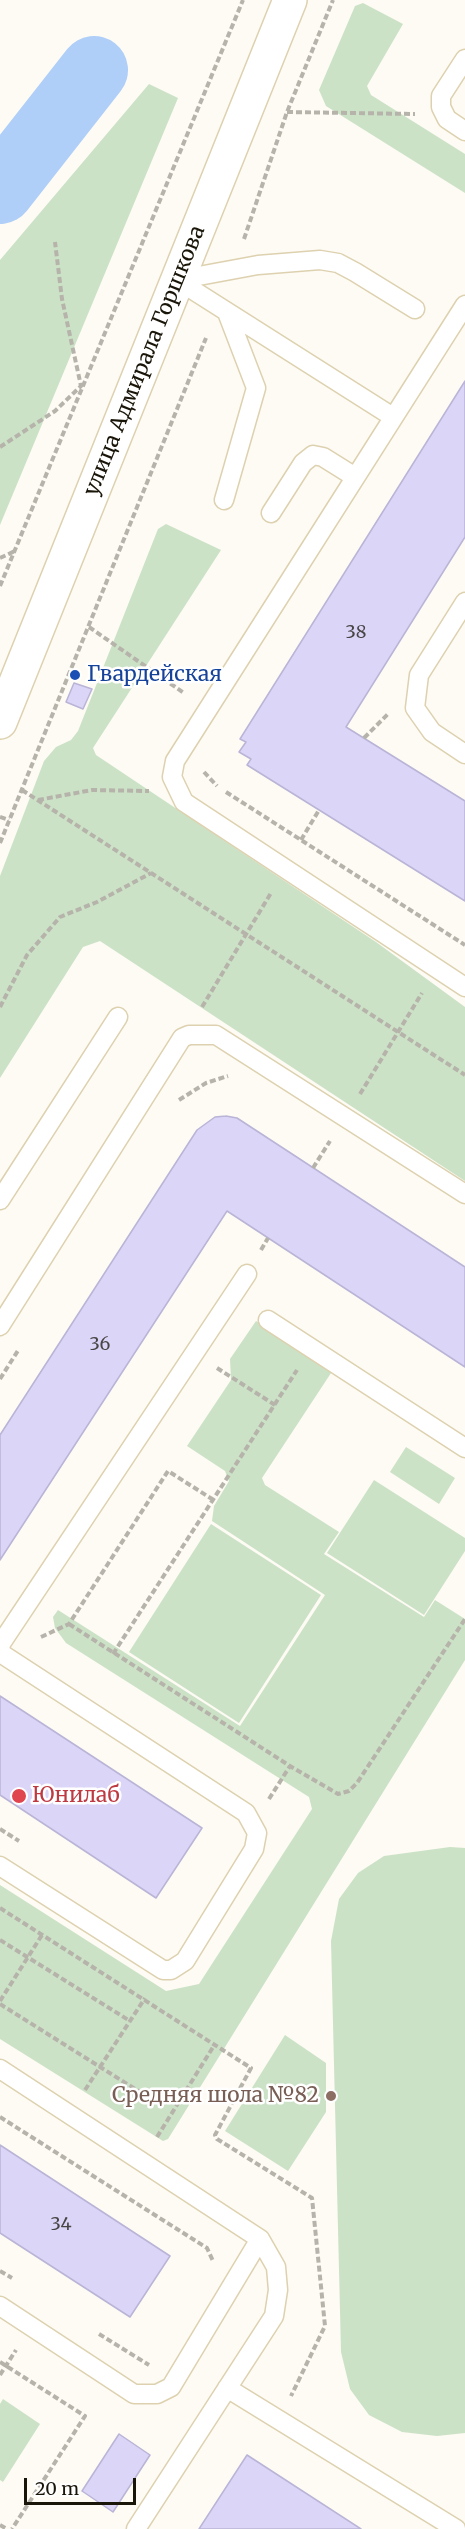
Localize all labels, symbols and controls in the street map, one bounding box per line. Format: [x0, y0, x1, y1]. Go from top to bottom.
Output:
street label: улица Адмирала Горшкова [79, 222, 211, 500]
house number: 38 [346, 622, 366, 644]
place label: Гвардейская [87, 662, 222, 688]
marker: Гвардейская [68, 668, 82, 682]
house number: 36 [90, 1334, 110, 1356]
place label: Юнилаб [32, 1783, 120, 1809]
marker: Юнилаб [10, 1787, 28, 1805]
place label: Средняя шола №82 [112, 2083, 319, 2109]
marker: Средняя шола №82 [324, 2089, 338, 2103]
house number: 34 [50, 2214, 72, 2236]
scale bar [27, 2466, 140, 2504]
text: 20 m [35, 2477, 79, 2500]

